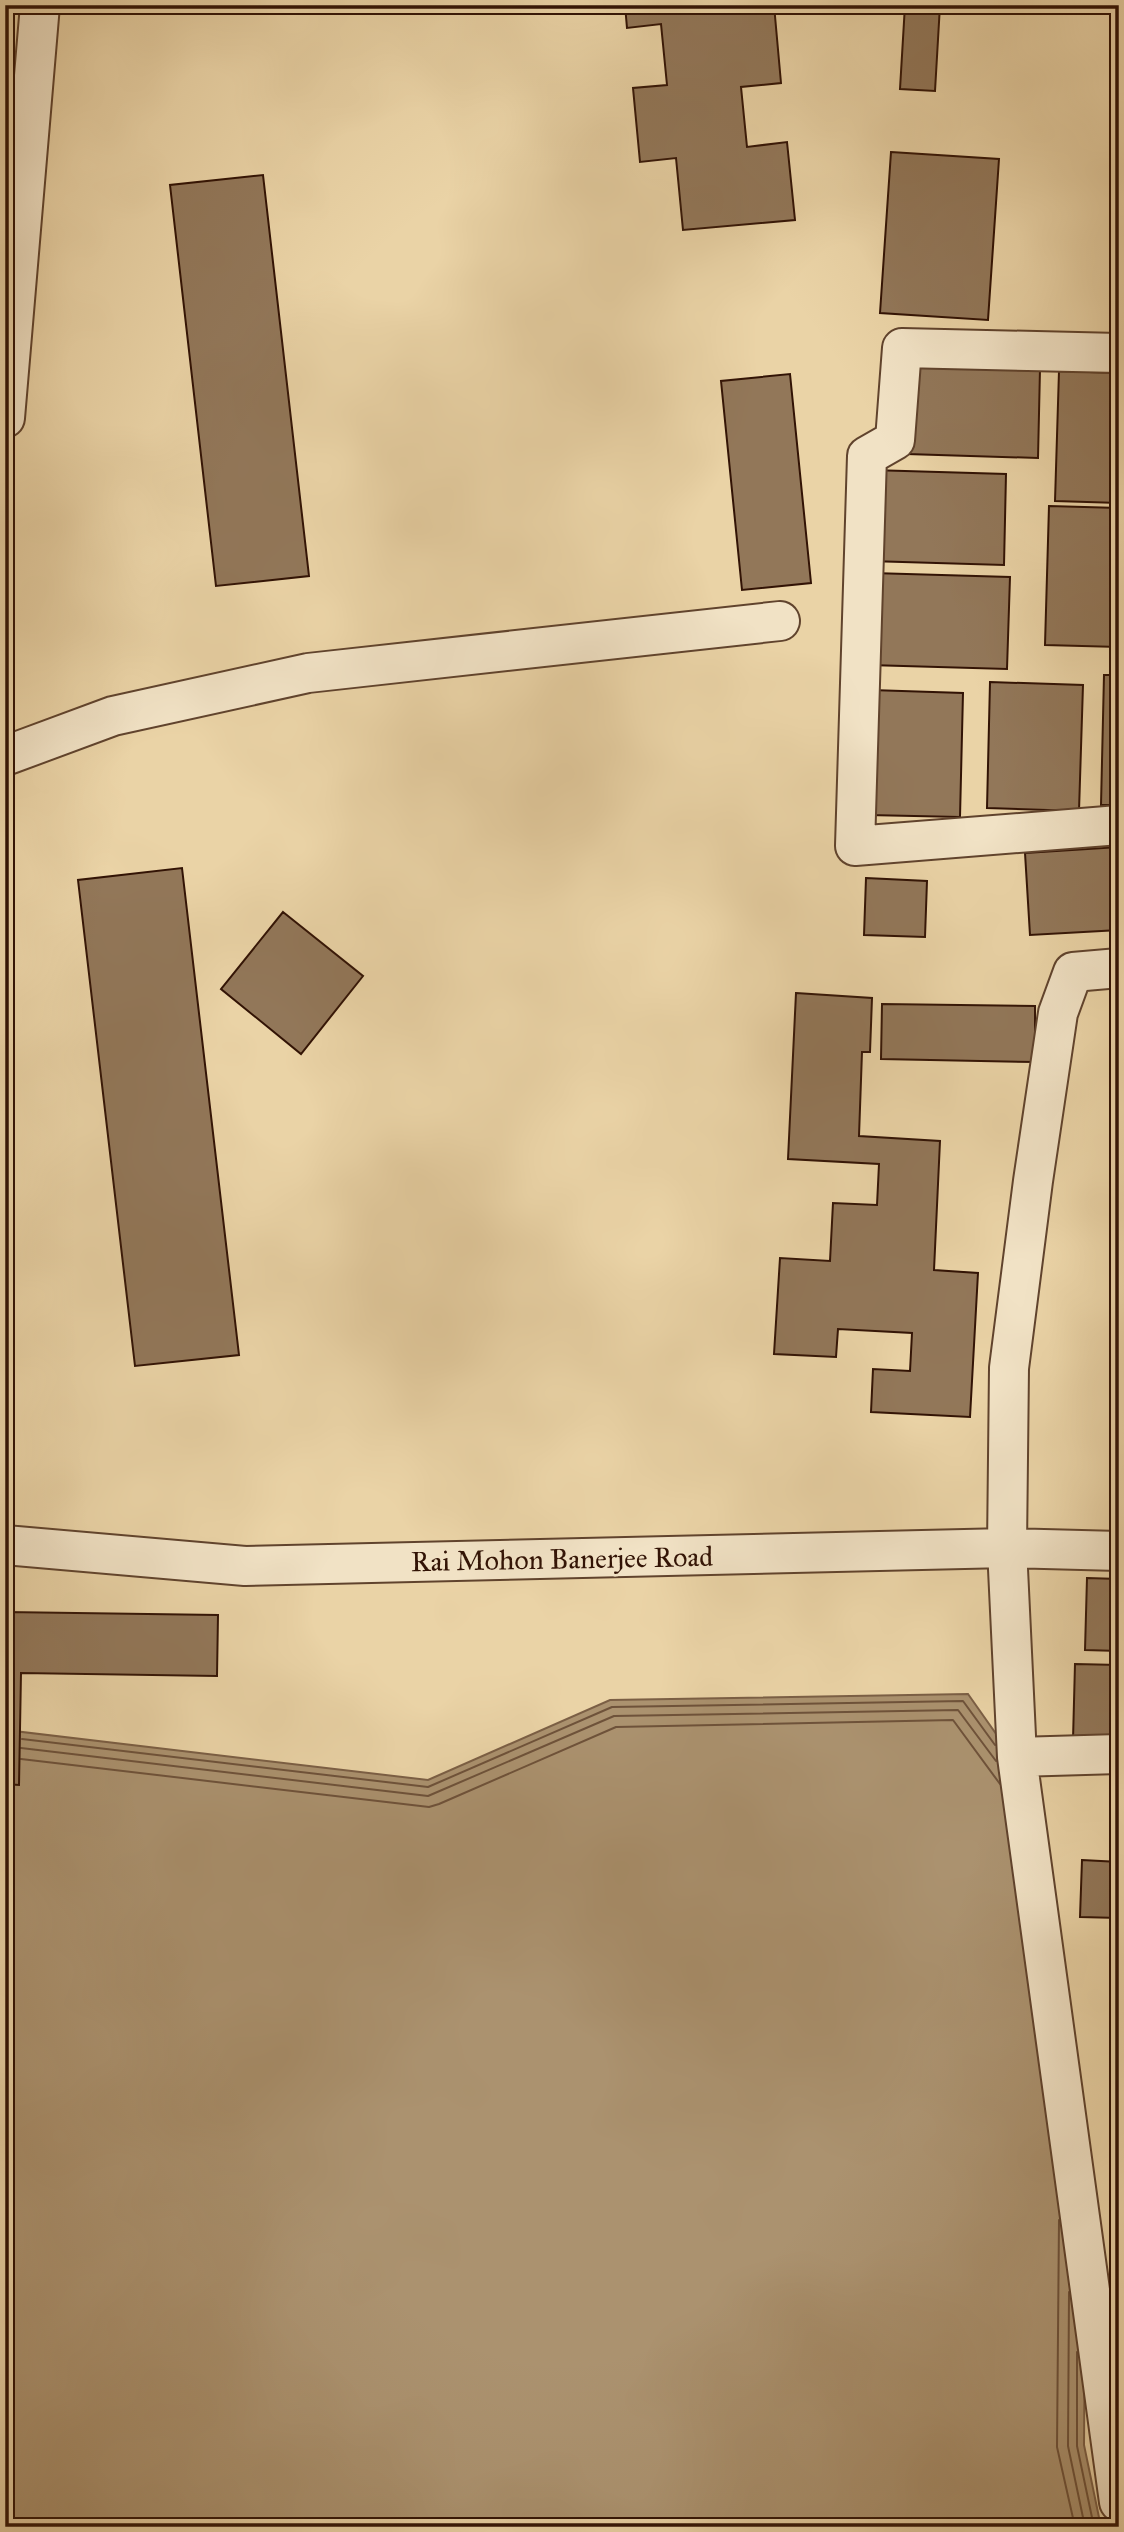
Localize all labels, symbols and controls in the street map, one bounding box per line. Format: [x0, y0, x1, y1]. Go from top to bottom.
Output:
street label: Rai Mohon Banerjee Road [411, 1539, 713, 1579]

